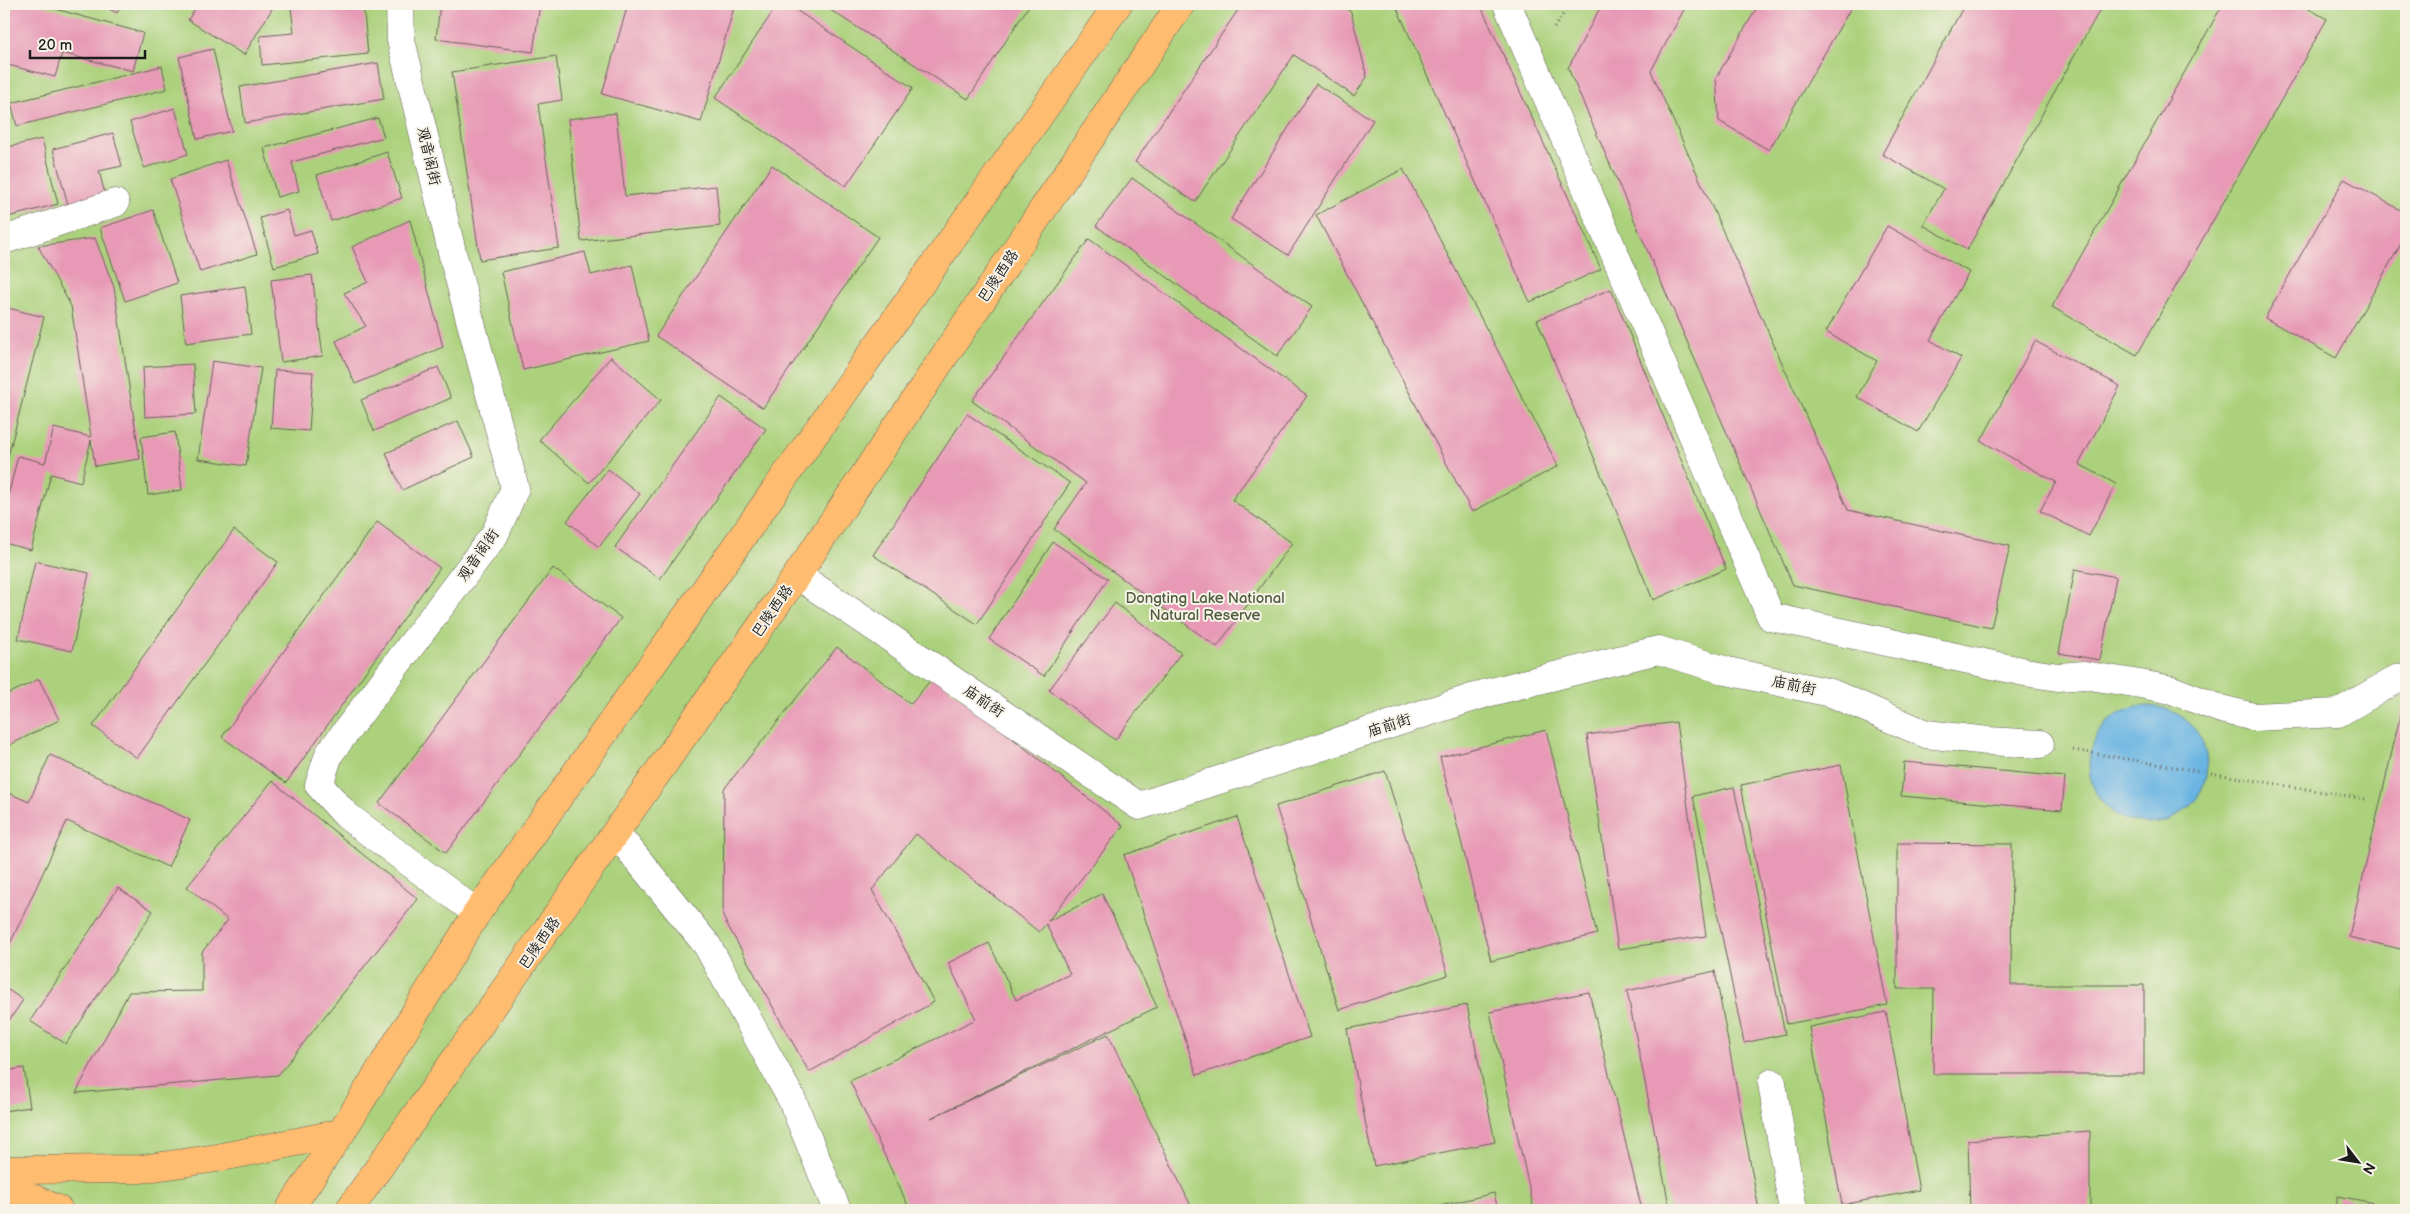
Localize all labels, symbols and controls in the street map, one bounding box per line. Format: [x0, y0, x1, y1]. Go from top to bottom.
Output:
scale bar [30, 28, 145, 60]
text: 20 m [38, 36, 72, 55]
street label: 观音阁街 [413, 125, 445, 187]
street label: 巴陵西路 [974, 246, 1023, 306]
street label: 观音阁街 [453, 525, 503, 585]
street label: 巴陵西路 [747, 581, 797, 641]
park label: Dongting Lake National Natural Reserve [1125, 589, 1285, 625]
street label: 庙前街 [1770, 672, 1818, 699]
street label: 庙前街 [960, 681, 1008, 722]
street label: 庙前街 [1365, 709, 1413, 741]
street label: 巴陵西路 [514, 913, 564, 973]
north arrow [2332, 1136, 2382, 1186]
text: N [2359, 1160, 2379, 1177]

